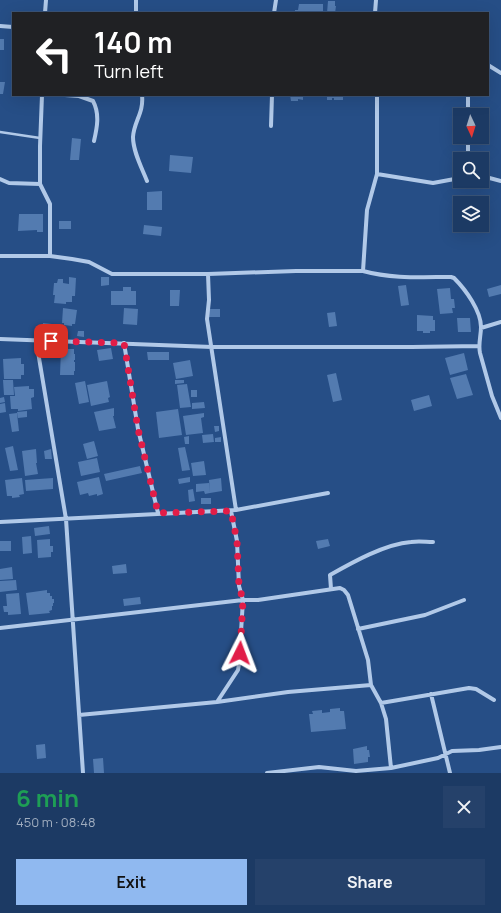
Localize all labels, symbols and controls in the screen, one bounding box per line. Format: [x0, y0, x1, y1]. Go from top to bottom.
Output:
text: 140 m [94, 23, 173, 61]
icon: left [28, 28, 80, 80]
text: Turn left [94, 59, 164, 83]
north arrow [453, 108, 489, 144]
map controls [453, 108, 489, 232]
button: search [453, 152, 489, 188]
button: layers [453, 196, 489, 232]
pin [34, 324, 68, 358]
icon: arrive [40, 330, 62, 352]
position arrow [219, 632, 261, 674]
text: 6 min [16, 781, 79, 814]
button: close [443, 786, 485, 828]
text: 450 m · 08:48 [16, 813, 95, 831]
button: Exit [16, 859, 247, 905]
button: Share [255, 859, 485, 905]

